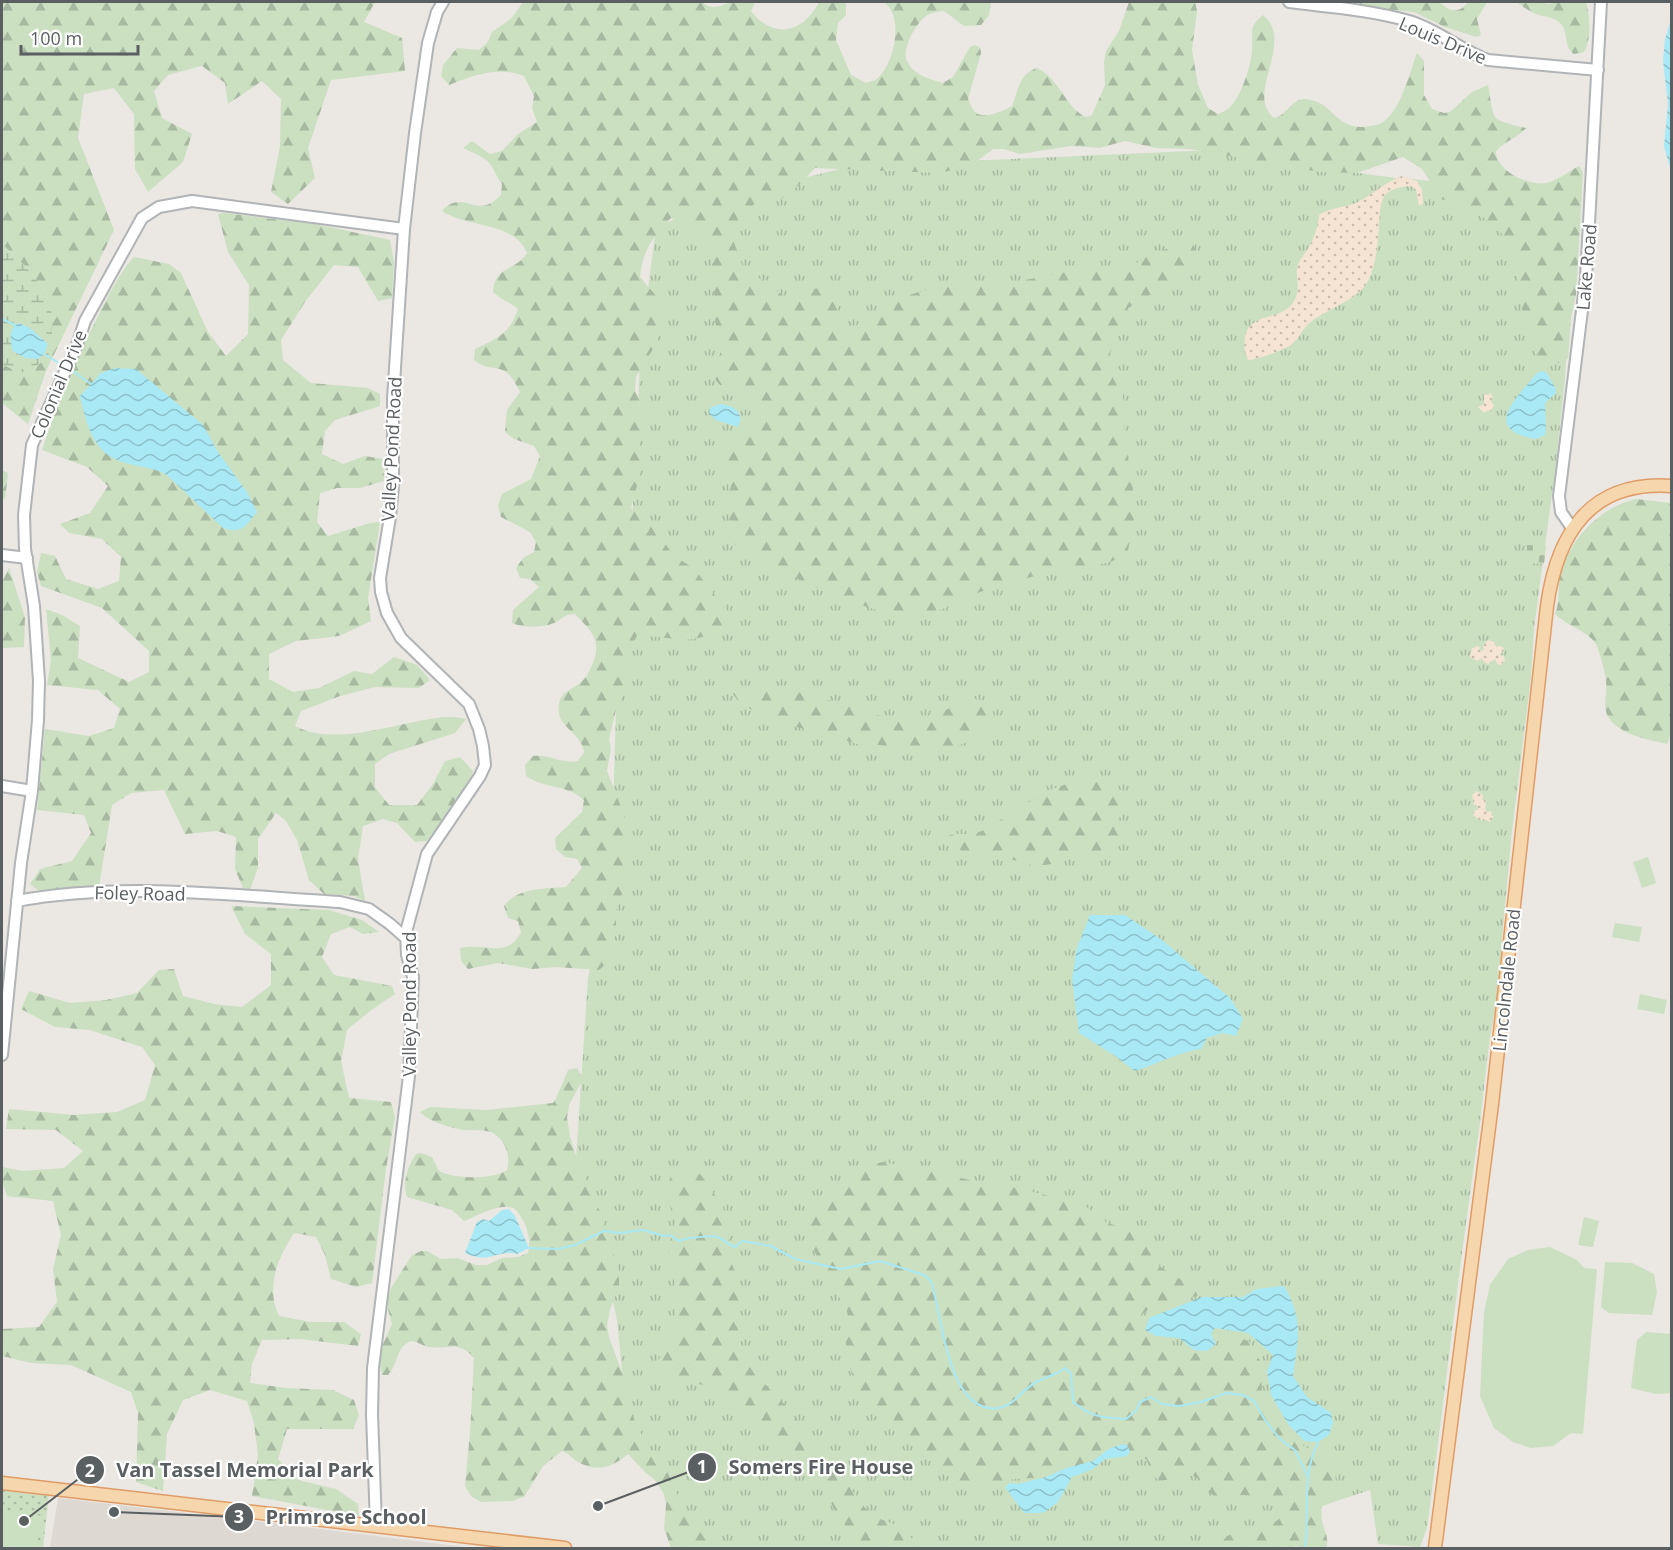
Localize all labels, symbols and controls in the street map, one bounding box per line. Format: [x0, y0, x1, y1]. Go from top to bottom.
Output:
street label: Louis Drive [1395, 11, 1491, 69]
scale bar [21, 18, 138, 56]
text: 100 m [30, 26, 82, 50]
street label: Lake Road [1570, 223, 1602, 311]
street label: Colonial Drive [24, 326, 92, 442]
street label: Valley Pond Road [375, 376, 407, 522]
street label: Foley Road [94, 880, 186, 906]
street label: Lincolndale Road [1487, 907, 1525, 1053]
street label: Valley Pond Road [397, 932, 421, 1076]
callout: Somers Fire House [687, 1448, 926, 1486]
callout: Van Tassel Memorial Park [75, 1451, 386, 1489]
text: Somers Fire House [729, 1453, 913, 1480]
text: 1 [697, 1454, 707, 1478]
text: Van Tassel Memorial Park [116, 1456, 374, 1483]
text: 2 [85, 1458, 95, 1482]
callout: Primrose School [224, 1498, 439, 1536]
text: Primrose School [265, 1503, 427, 1530]
text: 3 [234, 1504, 244, 1528]

